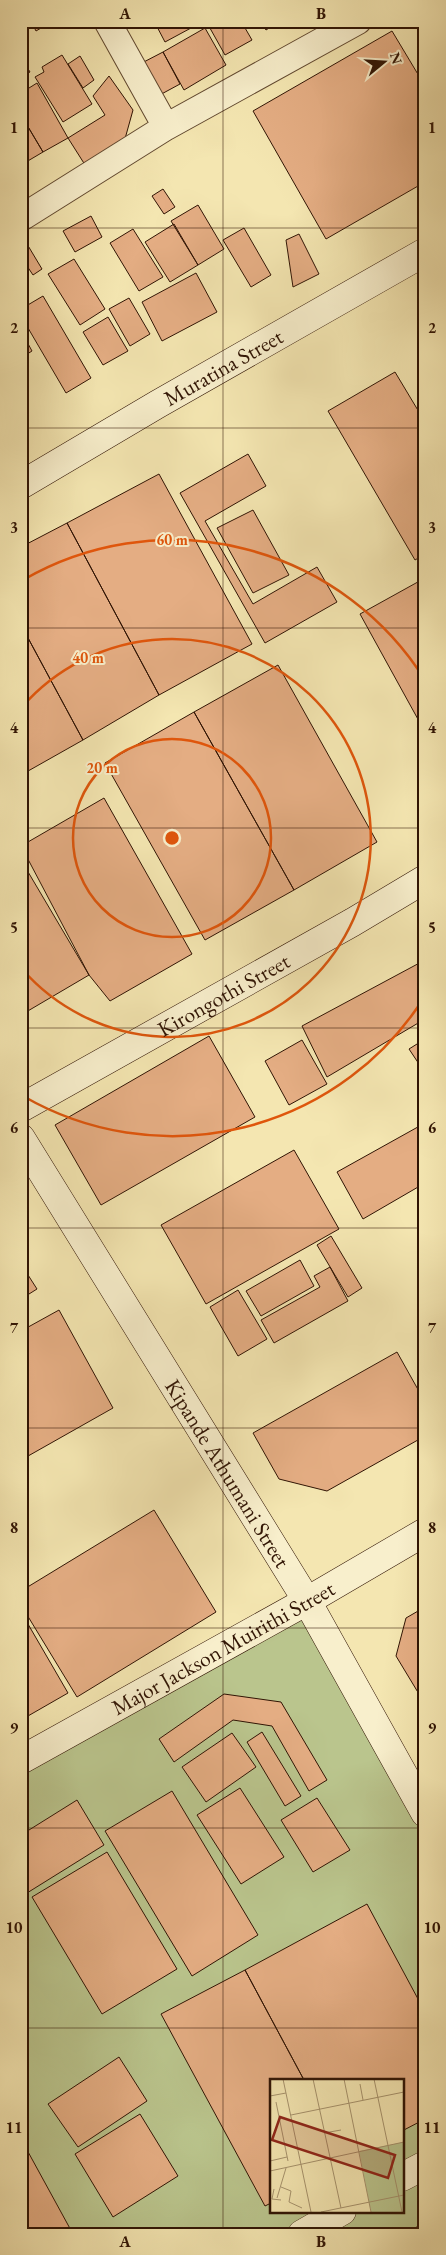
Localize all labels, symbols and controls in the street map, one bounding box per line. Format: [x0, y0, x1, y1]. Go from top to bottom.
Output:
text: A [118, 3, 131, 24]
text: B [316, 3, 326, 24]
north arrow [358, 38, 408, 88]
text: N [386, 50, 407, 67]
text: 1 [10, 117, 18, 138]
text: 1 [428, 117, 436, 138]
text: 2 [10, 317, 19, 338]
text: 2 [428, 317, 437, 338]
street label: Muratina Street [158, 321, 288, 412]
text: 3 [10, 517, 18, 538]
text: 3 [428, 517, 436, 538]
text: 60 m [156, 530, 188, 549]
text: 40 m [72, 648, 104, 667]
text: 4 [10, 717, 19, 738]
text: 4 [428, 717, 437, 738]
text: 20 m [86, 758, 118, 777]
centre of rings [163, 829, 181, 847]
text: 5 [10, 917, 18, 938]
text: 5 [428, 917, 436, 938]
street label: Kirongothi Street [152, 946, 295, 1043]
text: 6 [10, 1117, 19, 1138]
text: 6 [428, 1117, 437, 1138]
text: 7 [10, 1317, 19, 1338]
text: 7 [428, 1317, 437, 1338]
street label: Kipande Athumani Street [159, 1373, 297, 1573]
text: 8 [10, 1517, 18, 1538]
text: 8 [428, 1517, 436, 1538]
street label: Major Jackson Muirithi Street [106, 1574, 340, 1721]
text: 9 [10, 1717, 19, 1738]
text: 9 [428, 1717, 437, 1738]
text: 10 [6, 1917, 23, 1938]
text: 10 [424, 1917, 441, 1938]
inset map [270, 2079, 404, 2212]
text: 11 [6, 2117, 22, 2138]
text: 11 [424, 2117, 440, 2138]
text: A [118, 2231, 131, 2252]
text: B [316, 2231, 326, 2252]

